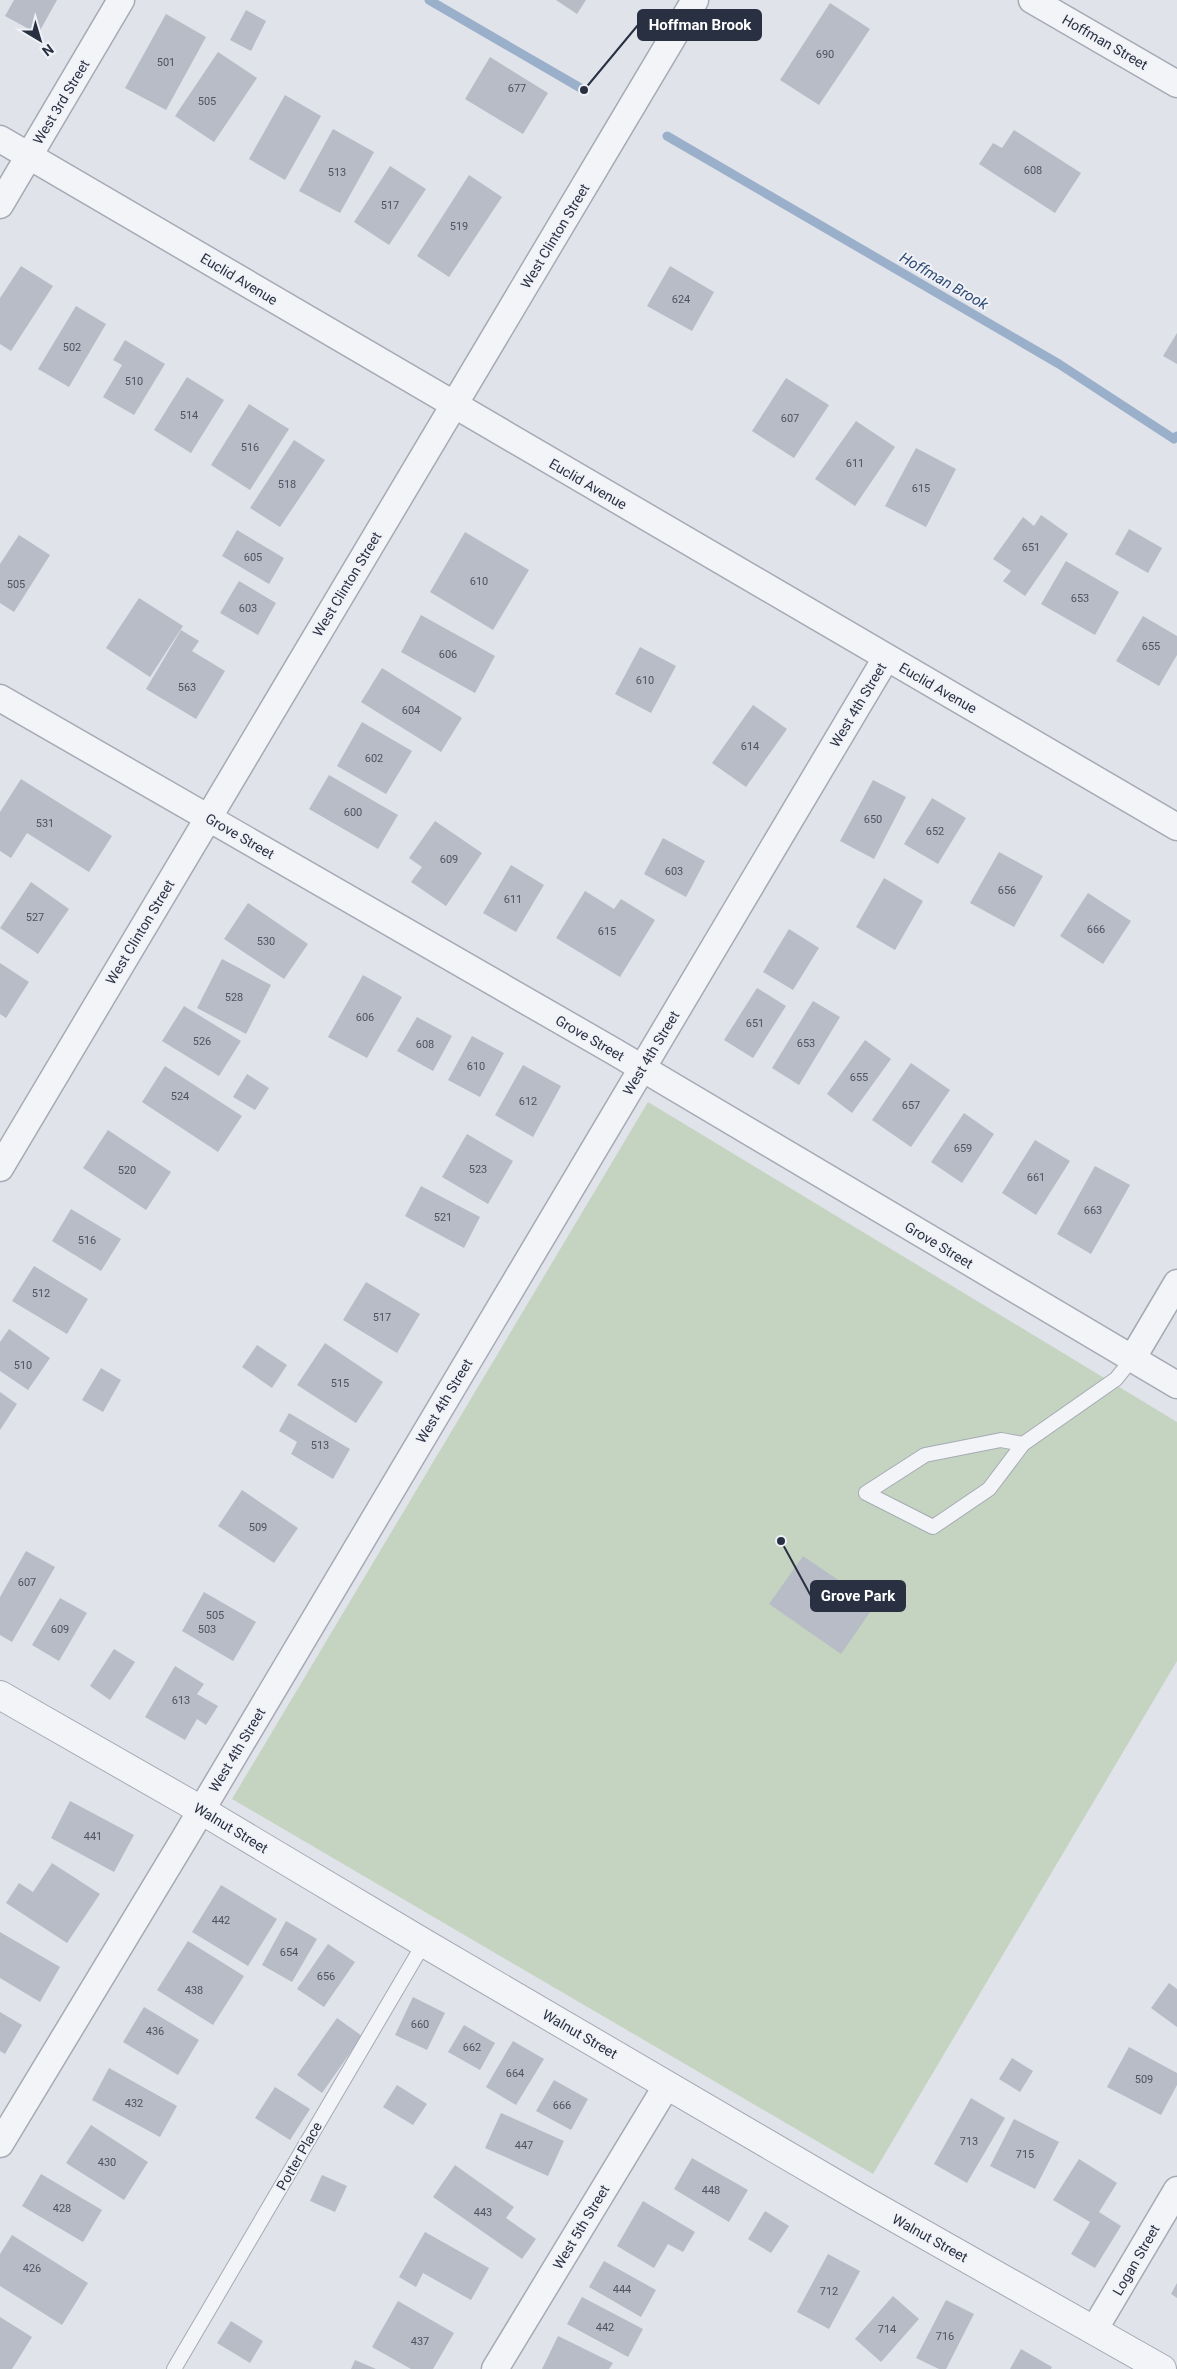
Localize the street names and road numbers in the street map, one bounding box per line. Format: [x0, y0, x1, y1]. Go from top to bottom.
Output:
street label: Hoffman Street [1060, 11, 1151, 73]
street label: West 3rd Street [29, 57, 93, 147]
street label: West Clinton Street [517, 180, 593, 291]
street label: Euclid Avenue [198, 250, 280, 308]
street label: Euclid Avenue [546, 455, 630, 513]
street label: West Clinton Street [309, 528, 385, 639]
street label: Euclid Avenue [896, 659, 980, 717]
street label: West 4th Street [827, 660, 890, 750]
street label: Grove Street [203, 810, 278, 862]
street label: West Clinton Street [102, 876, 178, 987]
street label: West 4th Street [620, 1008, 683, 1098]
street label: Grove Street [553, 1012, 628, 1064]
street label: Grove Street [902, 1218, 976, 1272]
street label: West 4th Street [413, 1356, 476, 1446]
street label: West 4th Street [206, 1705, 269, 1795]
street label: Walnut Street [191, 1800, 271, 1857]
street label: Walnut Street [540, 2006, 621, 2062]
street label: Potter Place [273, 2119, 325, 2193]
street label: West 5th Street [550, 2182, 613, 2272]
street label: Walnut Street [890, 2211, 971, 2265]
street label: Logan Street [1109, 2221, 1163, 2298]

